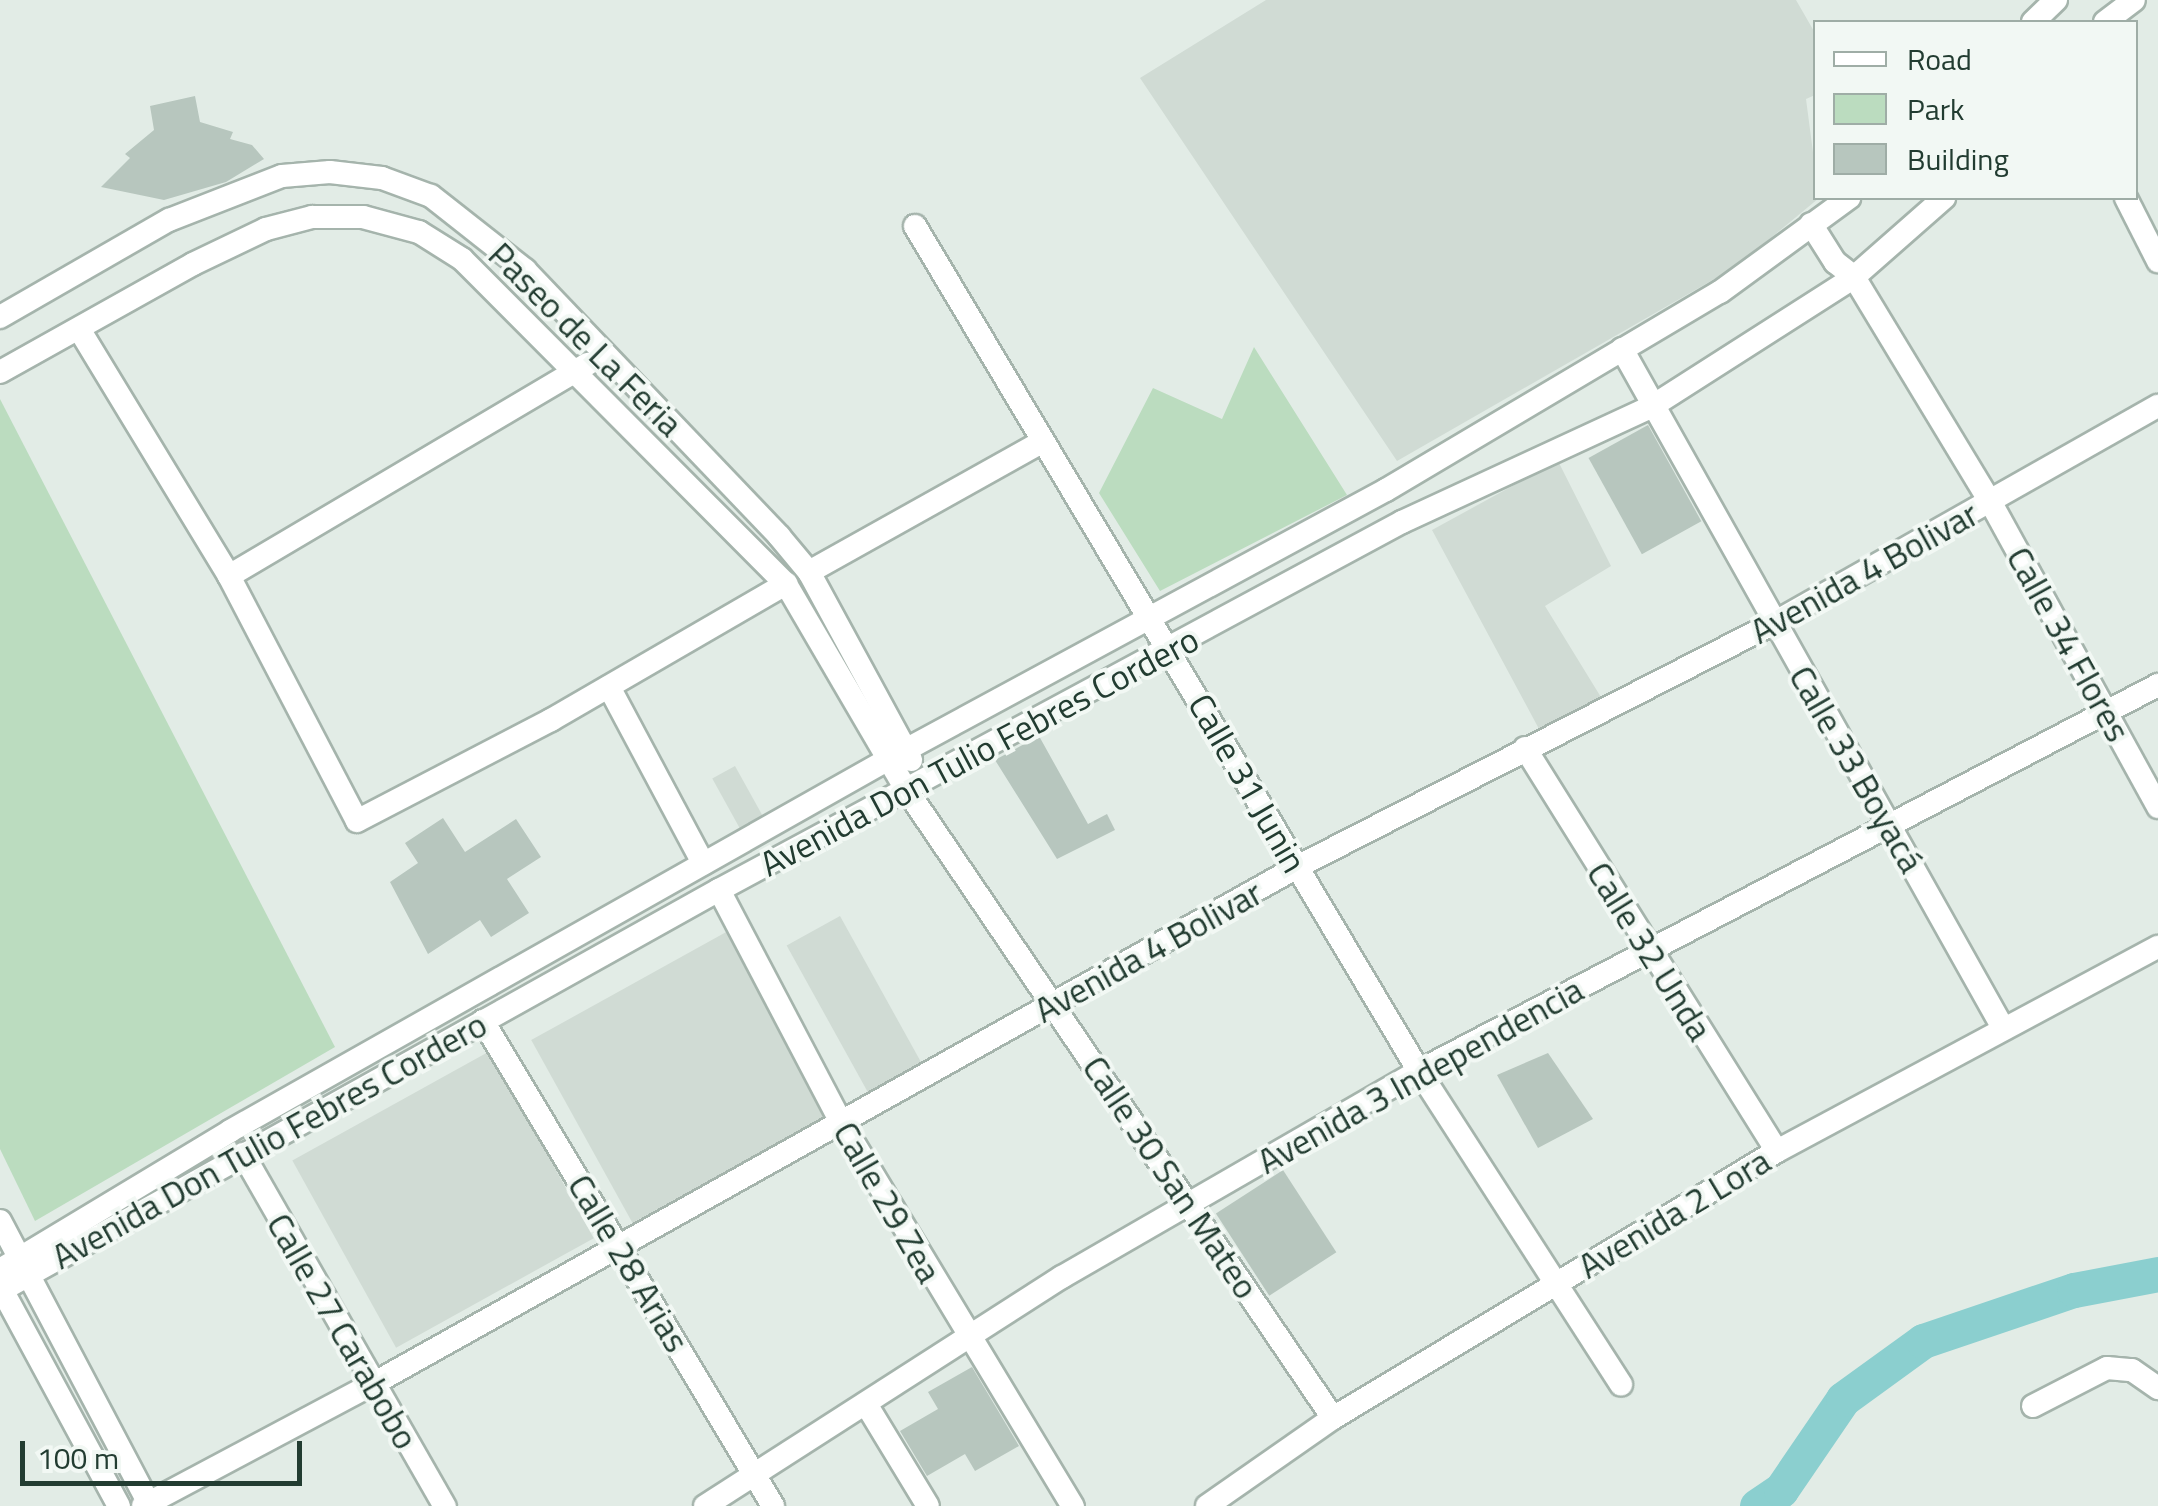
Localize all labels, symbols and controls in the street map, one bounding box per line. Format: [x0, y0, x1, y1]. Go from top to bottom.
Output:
legend [1813, 20, 2138, 200]
text: Road [1907, 36, 1972, 82]
text: Park [1907, 86, 1964, 132]
text: Building [1907, 136, 2009, 182]
street label: Paseo de La Feria [480, 233, 692, 445]
street label: Avenida 4 Bolivar [1743, 492, 1985, 652]
street label: Calle 34 Flores [1998, 539, 2140, 749]
street label: Avenida Don Tulio Febres Cordero [753, 617, 1205, 885]
street label: Calle 33 Boyacá [1781, 658, 1933, 880]
street label: Calle 31 Junin [1180, 686, 1316, 880]
street label: Calle 32 Unda [1579, 854, 1721, 1048]
street label: Avenida 4 Bolivar [1027, 871, 1269, 1031]
street label: Avenida 3 Independencia [1250, 968, 1590, 1182]
street label: Avenida Don Tulio Febres Cordero [44, 1003, 494, 1277]
street label: Calle 30 San Mateo [1074, 1048, 1268, 1306]
street label: Calle 29 Zea [825, 1114, 951, 1290]
street label: Avenida 2 Lora [1570, 1139, 1778, 1287]
street label: Calle 28 Arias [560, 1167, 698, 1359]
street label: Calle 27 Carabobo [259, 1206, 427, 1456]
scale bar [25, 1421, 308, 1483]
text: 100 m [37, 1435, 119, 1481]

